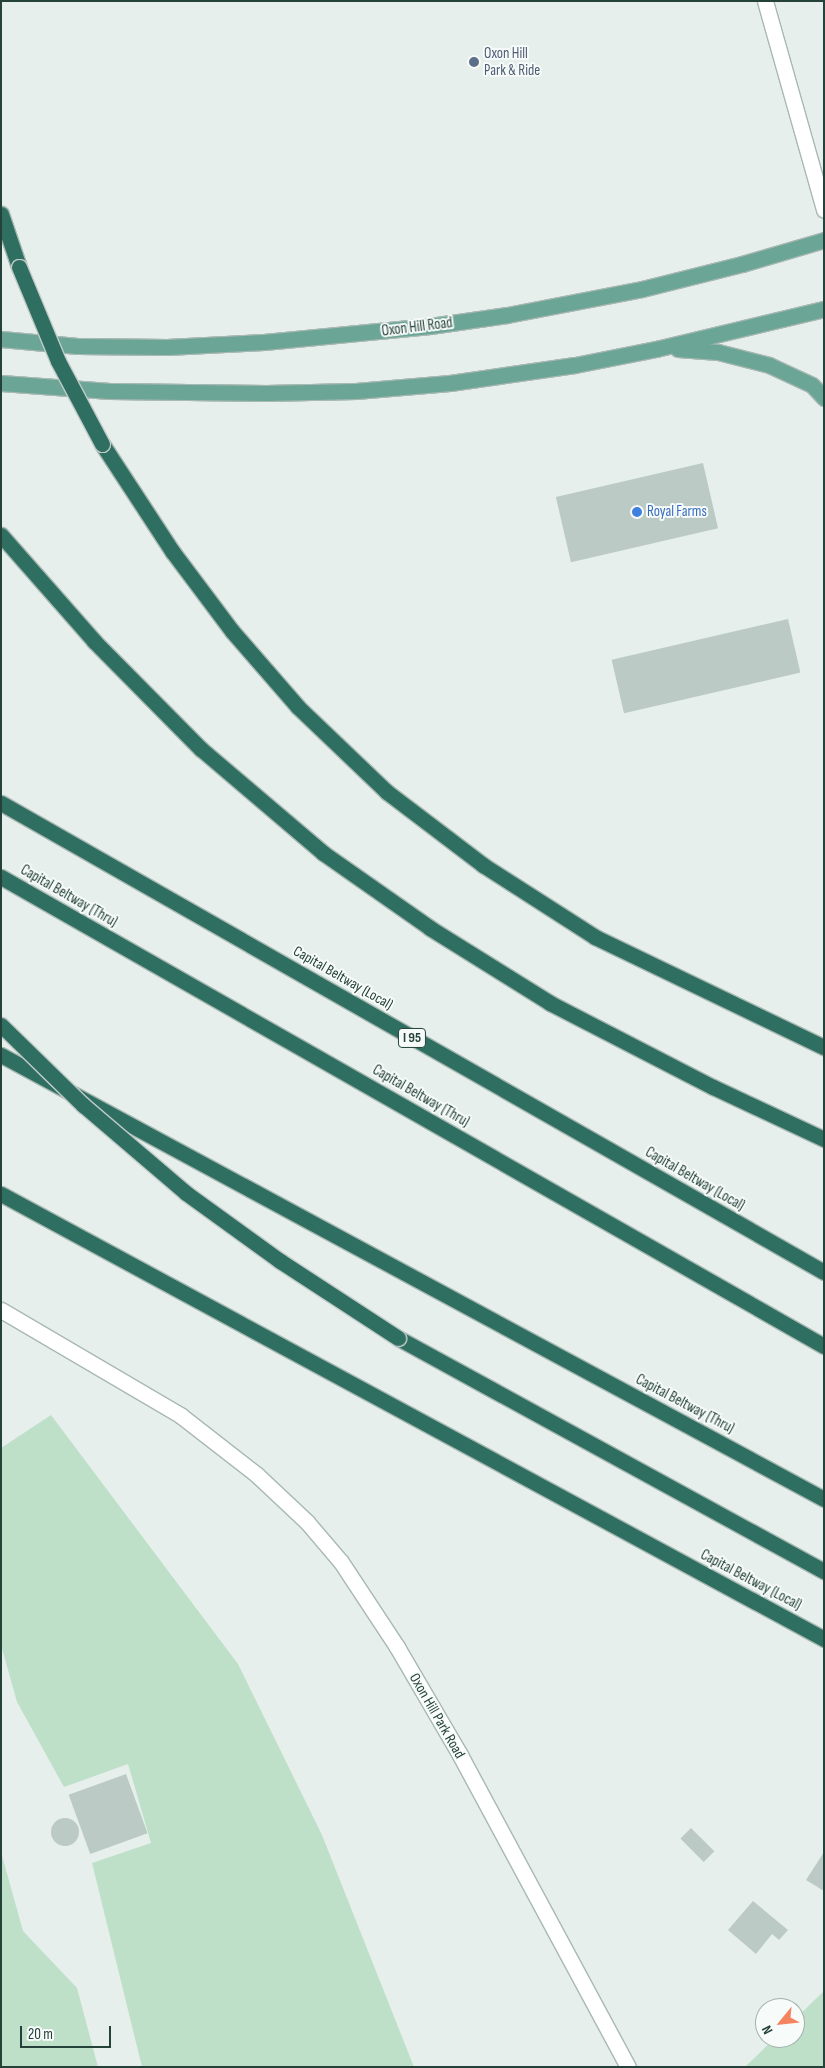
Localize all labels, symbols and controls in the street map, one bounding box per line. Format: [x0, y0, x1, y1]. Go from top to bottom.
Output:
place label: Oxon Hill Park & Ride [484, 44, 540, 79]
marker: Oxon Hill Park & Ride [468, 56, 480, 68]
street label: Oxon Hill Road [381, 314, 453, 340]
place label: Royal Farms [647, 503, 707, 521]
marker: Royal Farms [631, 506, 643, 518]
street label: Capital Beltway (Thru) [17, 861, 121, 931]
street label: Capital Beltway (Local) [290, 942, 396, 1014]
road number: I 95 [397, 1026, 427, 1050]
street label: Capital Beltway (Thru) [369, 1061, 473, 1131]
street label: Capital Beltway (Local) [642, 1143, 748, 1215]
street label: Capital Beltway (Thru) [633, 1370, 737, 1438]
street label: Capital Beltway (Local) [697, 1546, 805, 1614]
street label: Oxon Hill Park Road [405, 1670, 469, 1762]
north arrow [755, 1998, 805, 2048]
scale bar [22, 2016, 114, 2048]
text: N [758, 2023, 776, 2037]
text: 20 m [28, 2025, 53, 2044]

